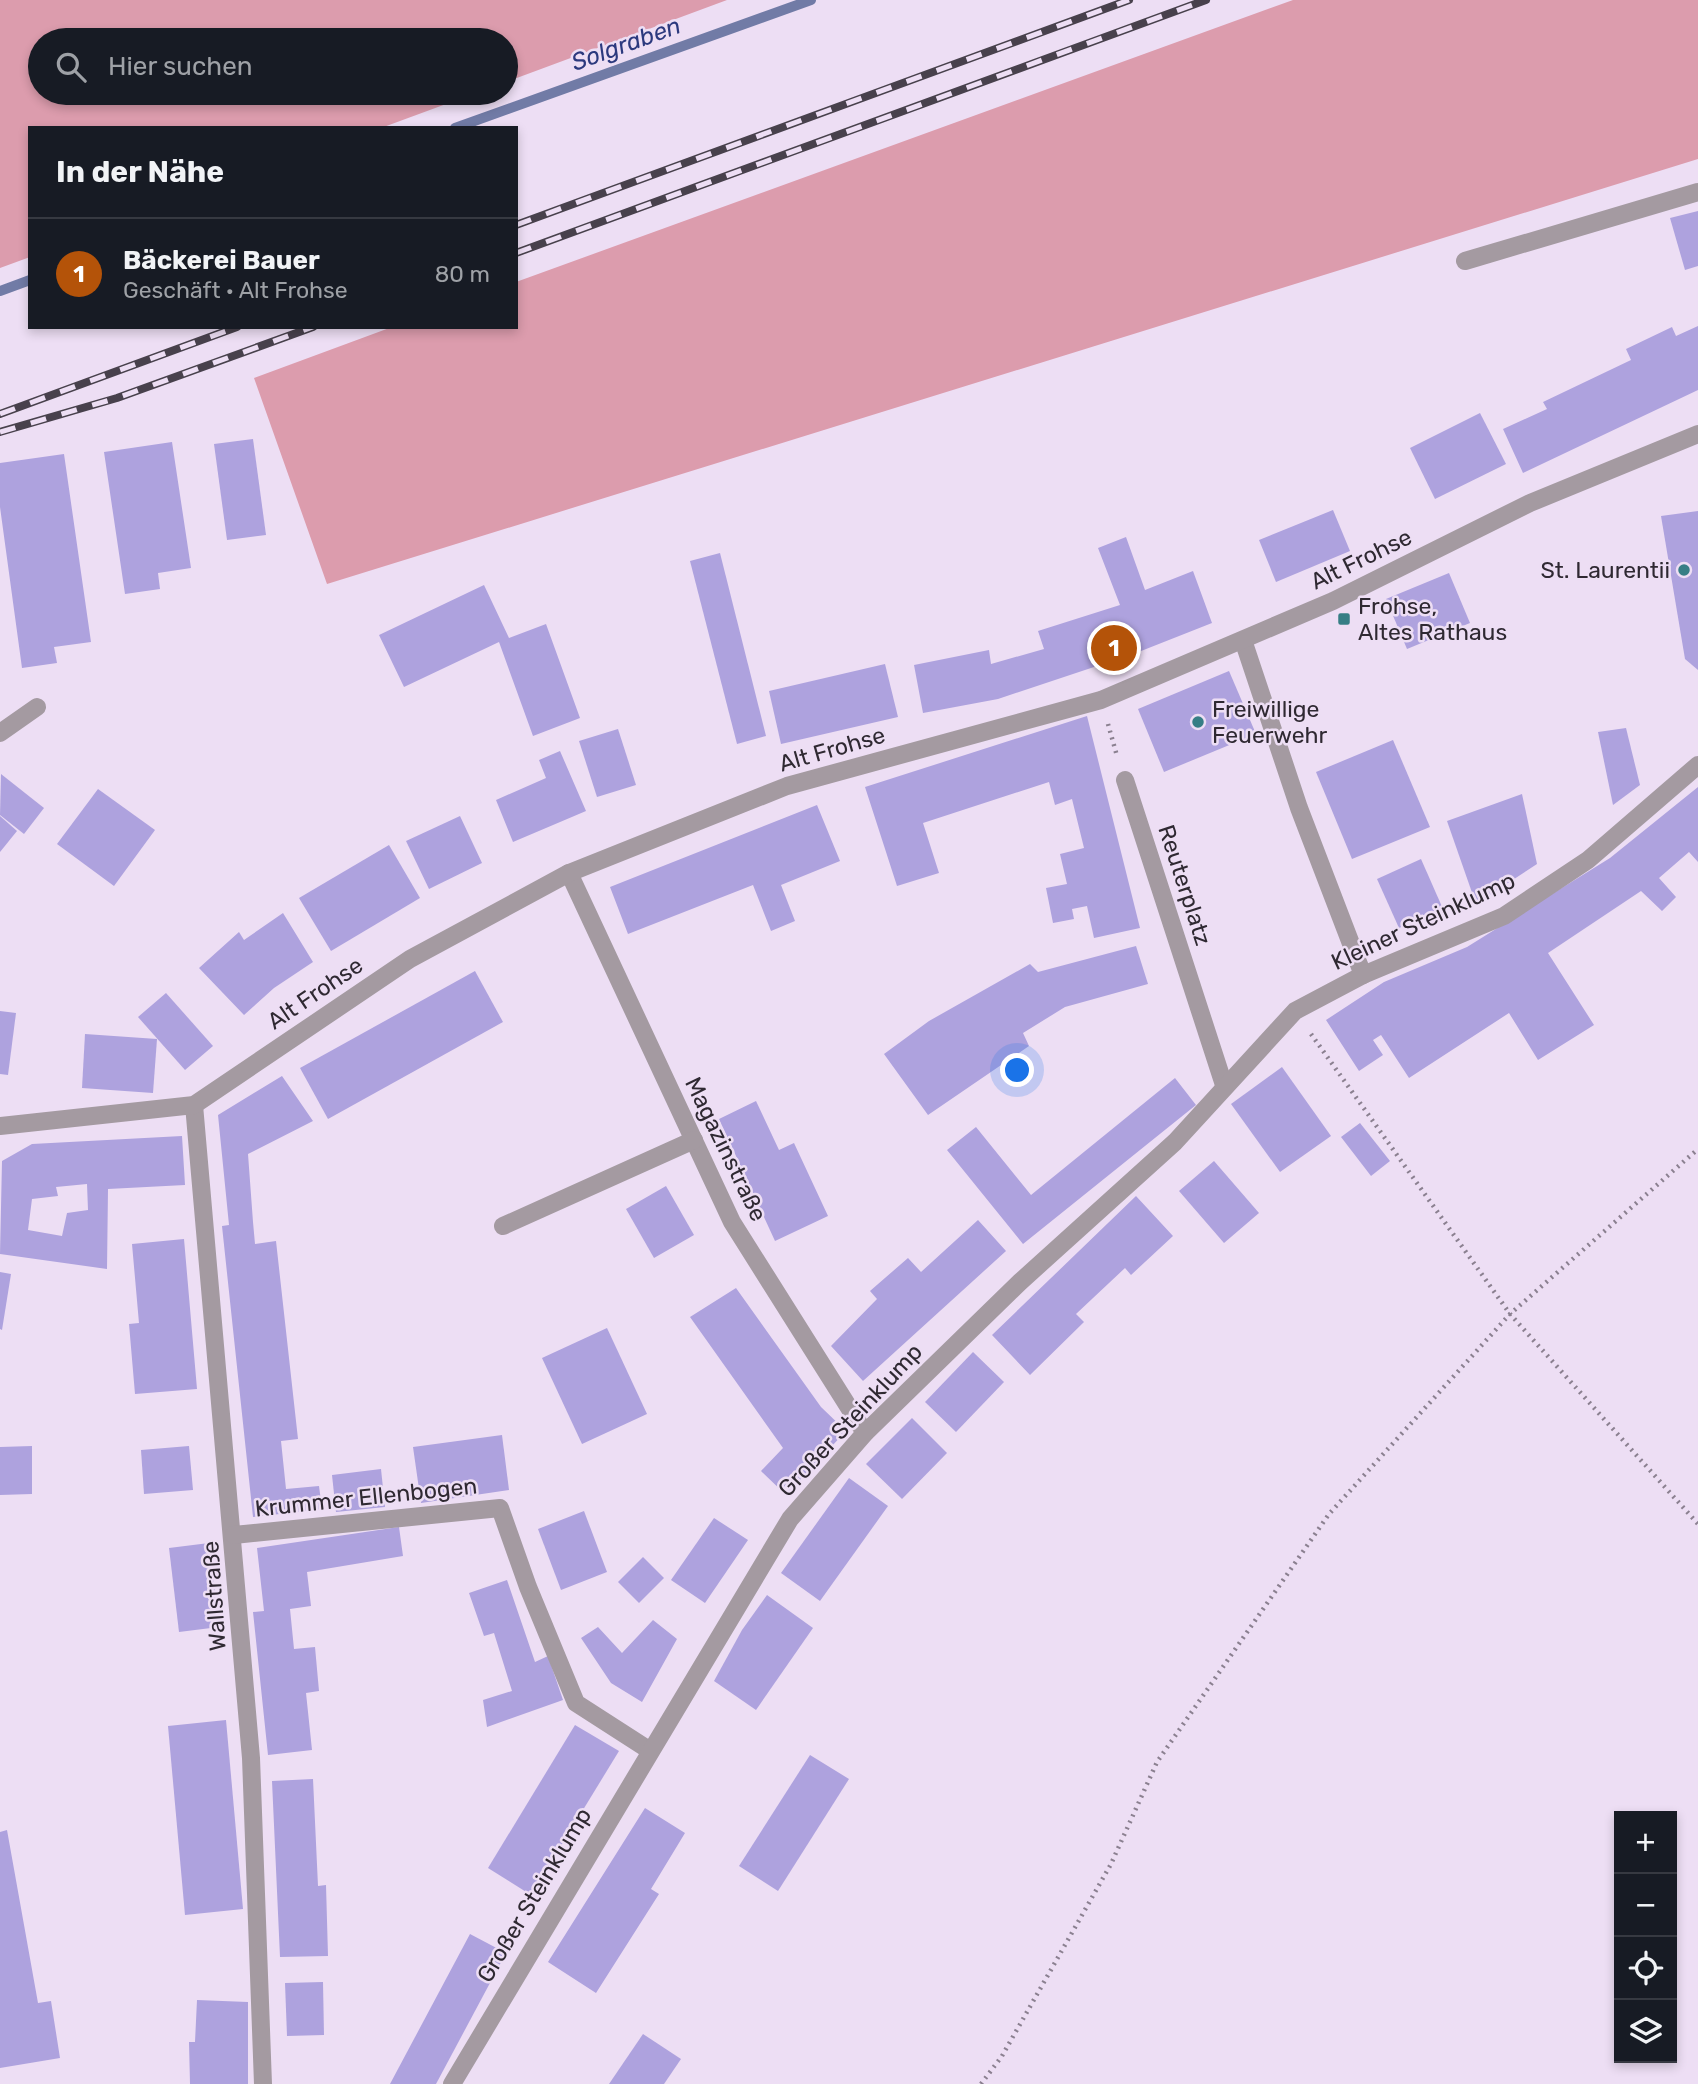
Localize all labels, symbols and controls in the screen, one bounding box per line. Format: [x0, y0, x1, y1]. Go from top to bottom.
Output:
water label: Solgraben [568, 11, 684, 77]
search box [28, 28, 518, 105]
icon: search [52, 48, 90, 86]
text: Hier suchen [108, 51, 253, 82]
text: In der Nähe [56, 154, 224, 190]
text: Bäckerei Bauer [123, 245, 320, 276]
text: 1 [73, 260, 85, 288]
text: 80 m [435, 260, 490, 288]
text: Geschäft · Alt Frohse [123, 276, 348, 304]
street label: Alt Frohse [1306, 523, 1416, 595]
place label: St. Laurentii [1540, 556, 1670, 584]
marker: St. Laurentii [1676, 562, 1692, 578]
place label: Frohse, Altes Rathaus [1358, 592, 1507, 646]
marker: Frohse, Altes Rathaus [1336, 611, 1352, 627]
pin: 1 [1091, 622, 1137, 674]
place label: Freiwillige Feuerwehr [1212, 695, 1328, 749]
marker: Freiwillige Feuerwehr [1190, 714, 1206, 730]
street label: Alt Frohse [776, 721, 888, 777]
street label: Reuterplatz [1152, 821, 1218, 949]
street label: Kleiner Steinklump [1327, 866, 1519, 976]
street label: Alt Frohse [262, 951, 368, 1035]
your location [1000, 1053, 1034, 1087]
street label: Magazinstraße [679, 1072, 773, 1226]
street label: Großer Steinklump [772, 1338, 928, 1502]
street label: Krummer Ellenbogen [253, 1471, 479, 1523]
street label: Wallstraße [196, 1540, 232, 1652]
street label: Großer Steinklump [471, 1803, 597, 1987]
map controls [1614, 1811, 1677, 2063]
button: + [1614, 1811, 1677, 1874]
button: − [1614, 1874, 1677, 1937]
button: locate [1614, 1937, 1677, 2000]
button: layers [1614, 2000, 1677, 2063]

